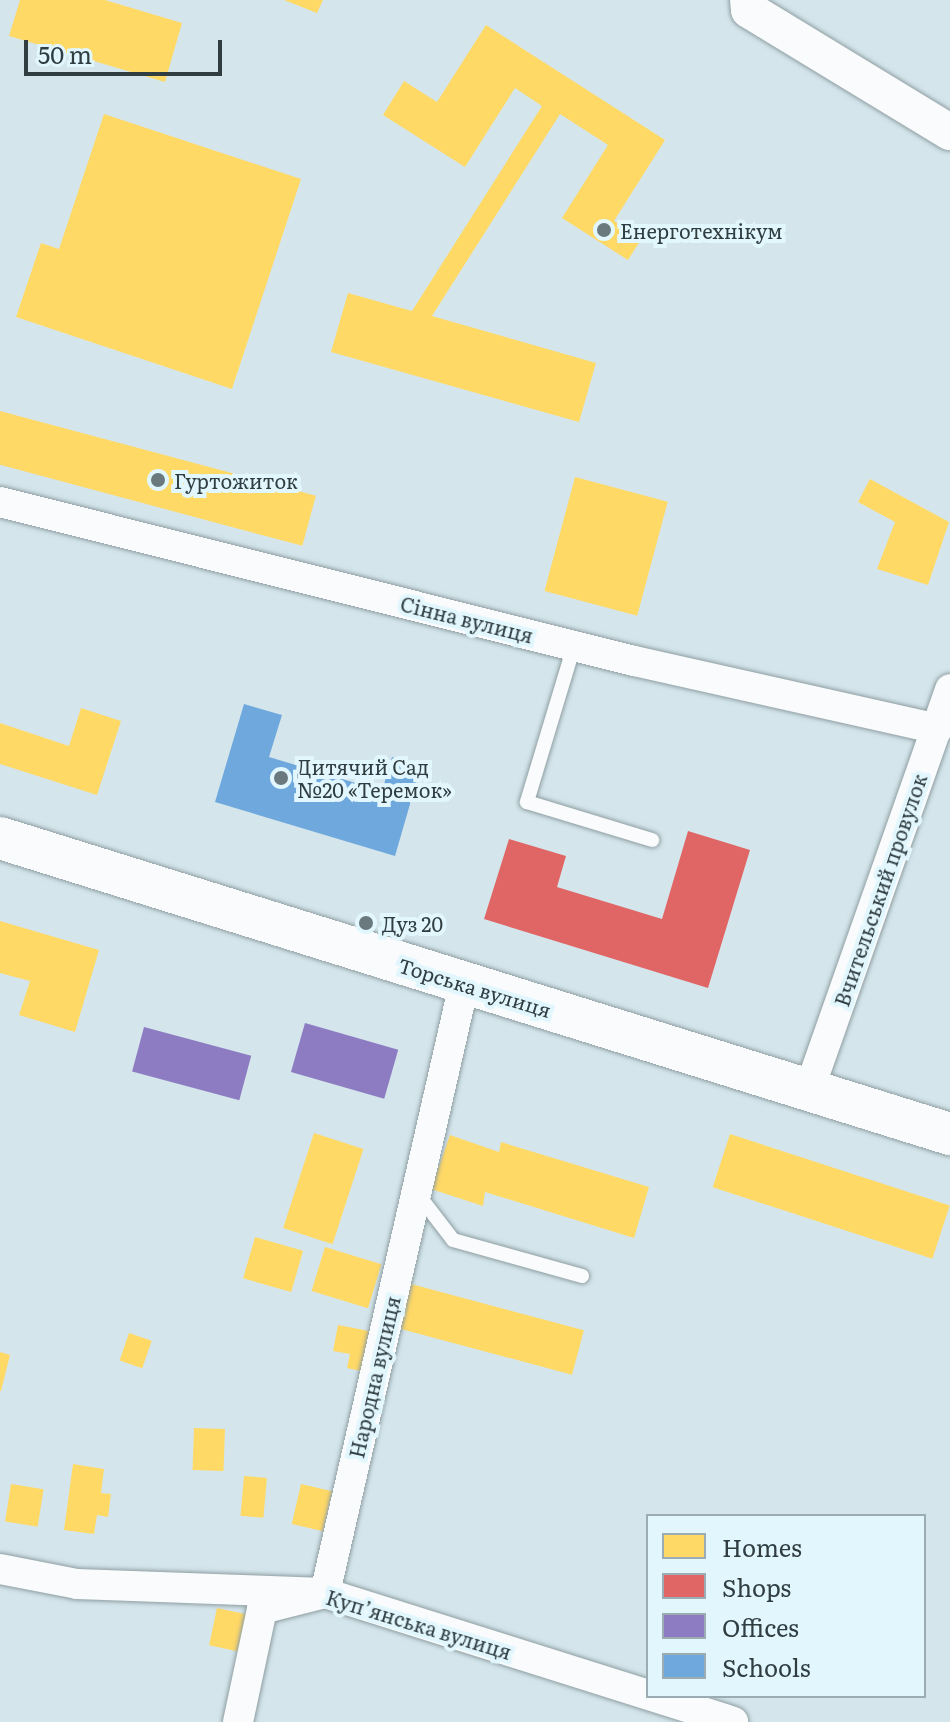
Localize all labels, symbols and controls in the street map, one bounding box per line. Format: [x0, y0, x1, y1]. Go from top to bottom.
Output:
scale bar [28, 24, 226, 74]
text: 50 m [38, 36, 92, 71]
place label: Енерготехнікум [620, 218, 782, 242]
marker: Енерготехнікум [595, 221, 613, 239]
place label: Гуртожиток [174, 468, 298, 492]
marker: Гуртожиток [149, 471, 167, 489]
street label: Сінна вулиця [398, 591, 536, 647]
place label: Дитячий Сад №20 «Теремок» [297, 754, 452, 801]
marker: Дитячий Сад №20 «Теремок» [272, 769, 290, 787]
street label: Вчительський провулок [829, 771, 931, 1009]
place label: Дуз 20 [382, 911, 443, 935]
marker: Дуз 20 [357, 914, 375, 932]
street label: Торська вулиця [396, 952, 554, 1022]
street label: Народна вулиця [344, 1294, 404, 1460]
legend [646, 1514, 926, 1698]
text: Homes [722, 1529, 802, 1564]
text: Shops [722, 1569, 791, 1604]
street label: Куп’янська вулиця [323, 1584, 515, 1664]
text: Offices [722, 1609, 799, 1644]
text: Schools [722, 1649, 811, 1684]

